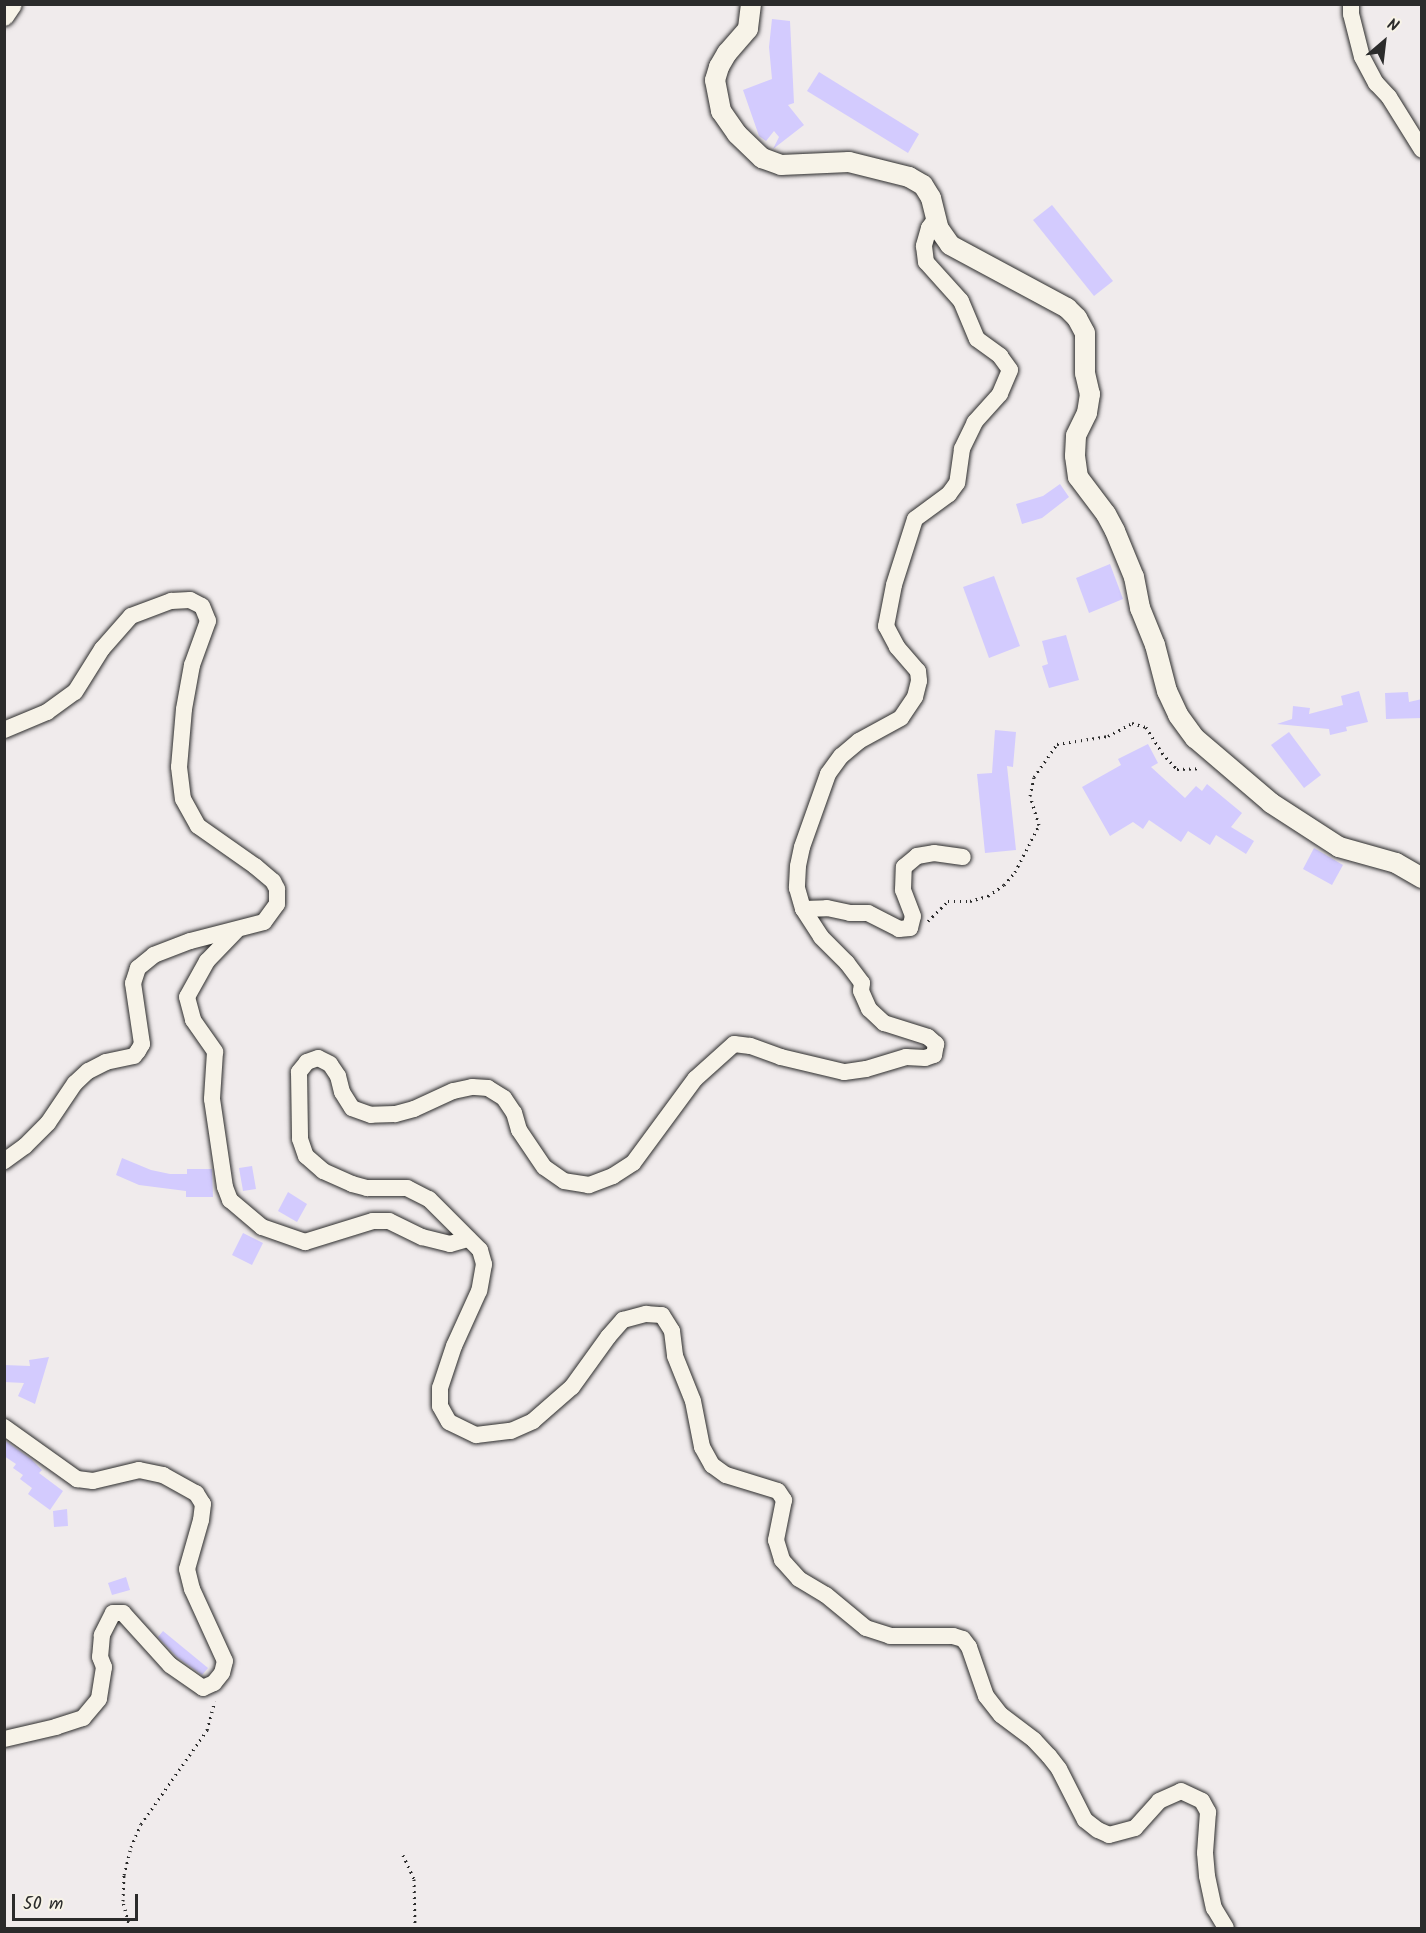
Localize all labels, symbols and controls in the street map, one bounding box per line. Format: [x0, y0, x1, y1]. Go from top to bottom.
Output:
north arrow [1354, 12, 1414, 72]
text: N [1382, 12, 1403, 39]
scale bar [15, 1882, 141, 1920]
text: 50 m [23, 1890, 63, 1919]

